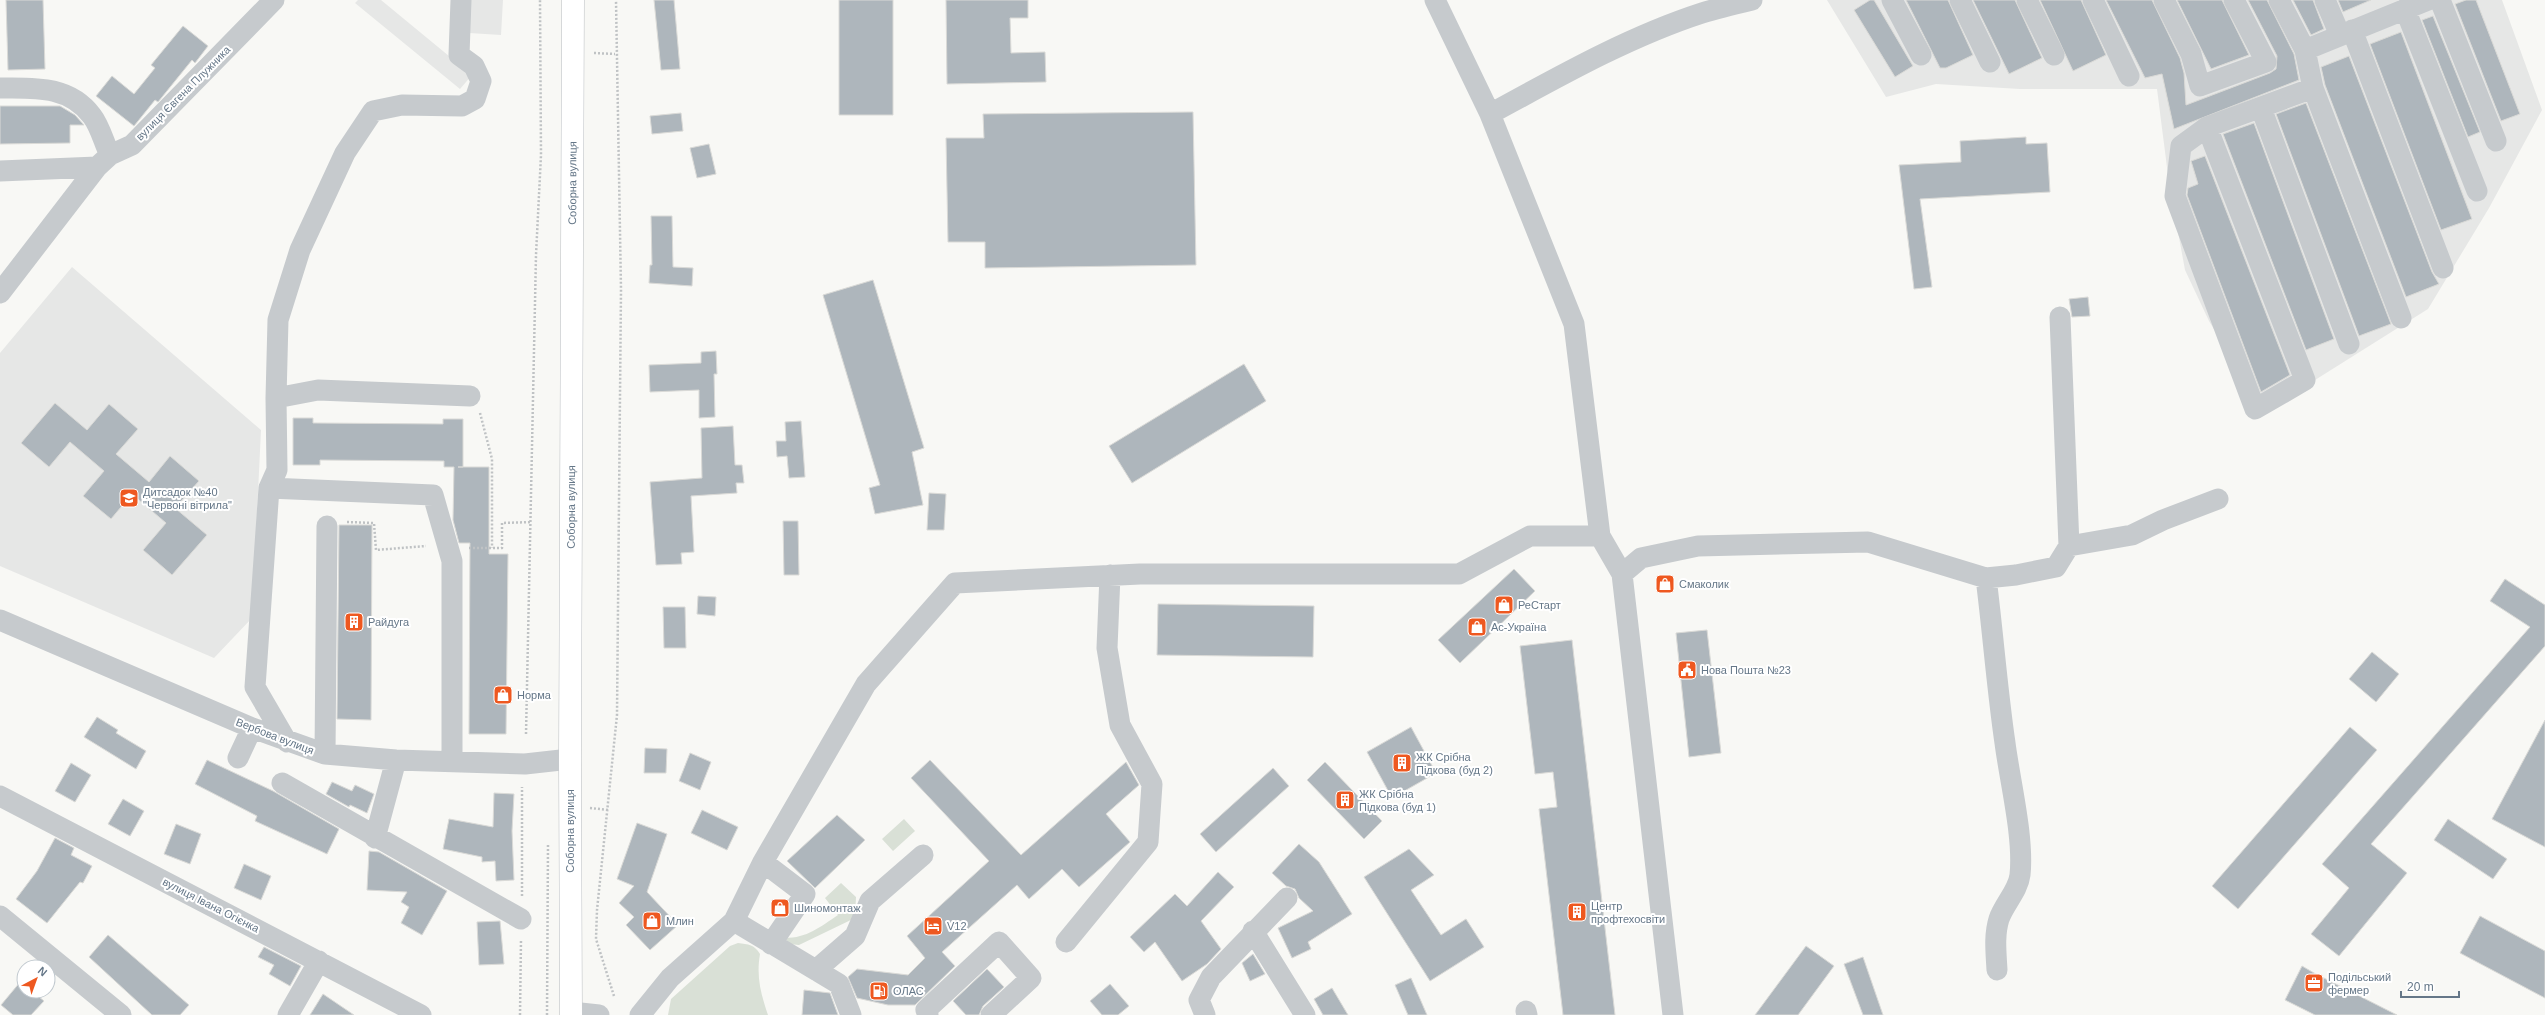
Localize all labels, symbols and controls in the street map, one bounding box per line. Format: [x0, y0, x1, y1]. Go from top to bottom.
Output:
street label: вулиця Євгена Плужника [133, 43, 233, 143]
street label: Соборна вулиця [566, 141, 578, 225]
street label: Соборна вулиця [565, 465, 577, 549]
place label: Дитсадок №40 "Червоні вітрила" [143, 486, 232, 511]
school or university icon: Дитсадок №40 "Червоні вітрила" [118, 487, 140, 509]
shop icon: Смаколик [1654, 573, 1676, 595]
place label: Смаколик [1679, 578, 1729, 590]
shop icon: РеСтарт [1493, 594, 1515, 616]
place label: РеСтарт [1518, 599, 1561, 611]
building icon: Райдуга [343, 611, 365, 633]
place label: Райдуга [368, 616, 410, 628]
shop icon: Ас-Україна [1466, 616, 1488, 638]
place label: Ас-Україна [1491, 621, 1547, 633]
public building icon: Нова Пошта №23 [1676, 659, 1698, 681]
place label: Нова Пошта №23 [1701, 664, 1791, 676]
shop icon: Норма [492, 684, 514, 706]
place label: Норма [517, 689, 552, 701]
street label: Вербова вулиця [234, 716, 316, 756]
place label: ЖК Срібна Підкова (буд 2) [1416, 751, 1493, 776]
building icon: ЖК Срібна Підкова (буд 2) [1391, 752, 1413, 774]
place label: ЖК Срібна Підкова (буд 1) [1359, 788, 1436, 813]
street label: Соборна вулиця [564, 789, 576, 873]
building icon: ЖК Срібна Підкова (буд 1) [1334, 789, 1356, 811]
street label: вулиця Івана Огієнка [161, 875, 262, 935]
shop icon: Шиномонтаж [769, 897, 791, 919]
place label: Центр профтехосвіти [1591, 900, 1665, 925]
building icon: Центр профтехосвіти [1566, 901, 1588, 923]
place label: Шиномонтаж [794, 902, 861, 914]
shop icon: Млин [641, 910, 663, 932]
place label: Млин [666, 915, 694, 927]
hotel icon: V12 [922, 915, 944, 937]
place label: V12 [947, 920, 967, 932]
north arrow [16, 959, 56, 999]
text: N [36, 964, 50, 979]
place label: Подільський фермер [2328, 971, 2391, 996]
office icon: Подільський фермер [2303, 972, 2325, 994]
scale bar [2401, 973, 2459, 999]
fuel station icon: ОЛАС [868, 980, 890, 1002]
text: 20 m [2407, 980, 2434, 994]
place label: ОЛАС [893, 985, 924, 997]

